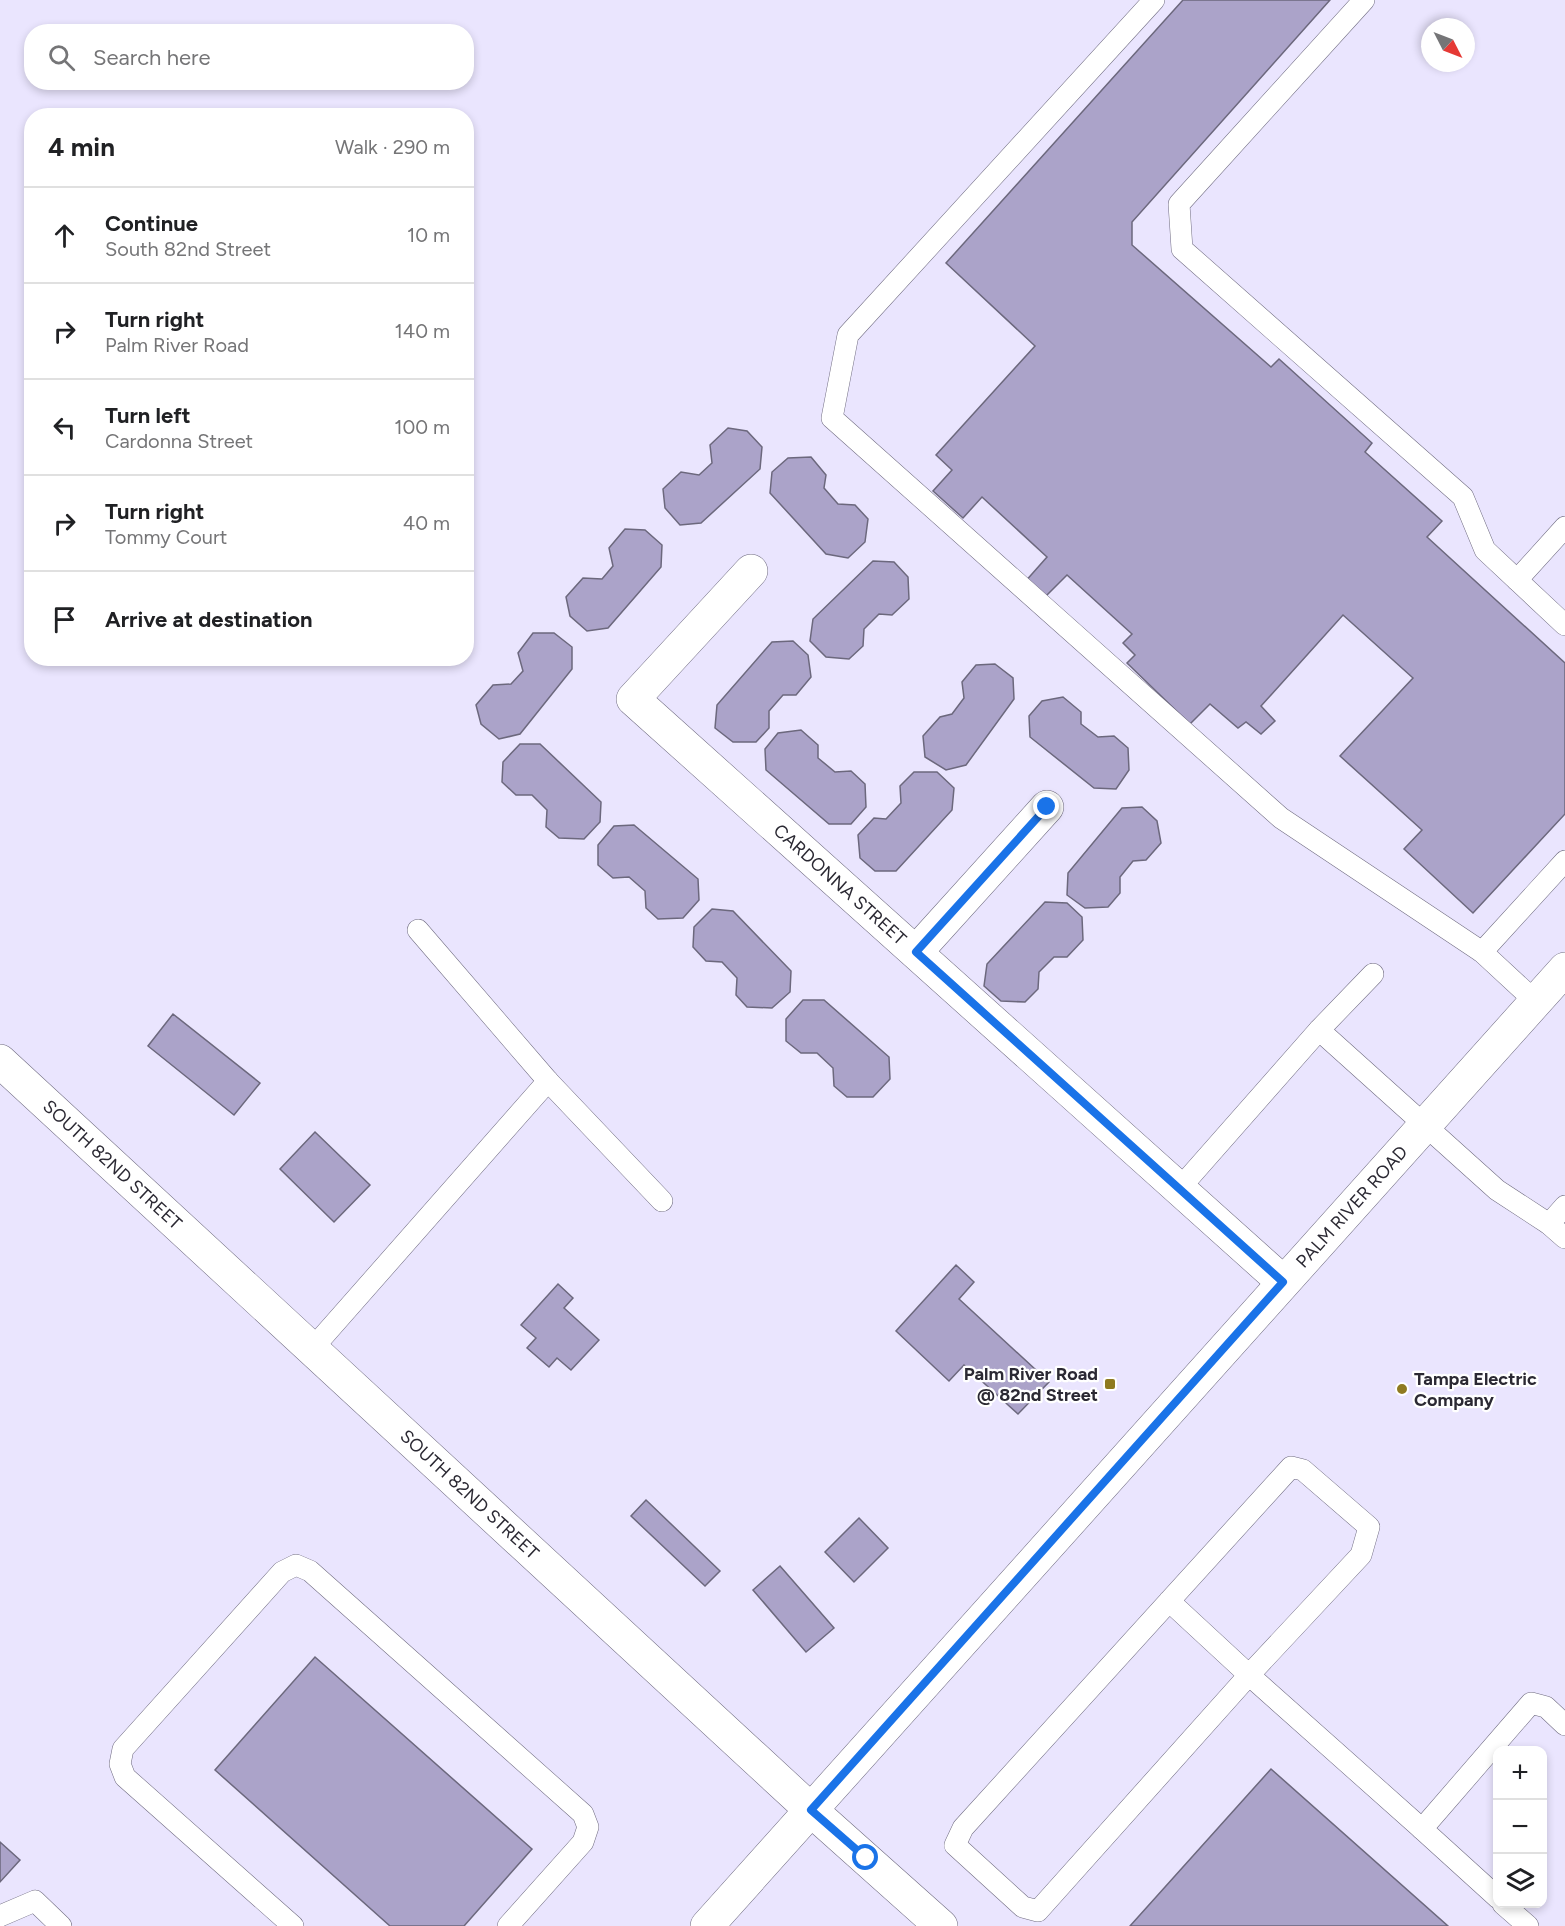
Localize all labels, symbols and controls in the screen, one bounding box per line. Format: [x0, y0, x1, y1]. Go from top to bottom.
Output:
north arrow [1421, 18, 1475, 72]
search box [24, 24, 474, 90]
icon: search [45, 41, 78, 74]
text: Search here [93, 44, 211, 71]
text: 4 min [48, 131, 115, 163]
text: Walk · 290 m [335, 135, 450, 159]
text: Continue [105, 210, 198, 237]
icon: ahead [48, 219, 81, 252]
text: 10 m [407, 223, 450, 247]
text: South 82nd Street [105, 237, 271, 261]
text: Turn right [105, 306, 204, 333]
icon: right [48, 315, 81, 348]
text: 140 m [395, 319, 450, 343]
text: Palm River Road [105, 333, 249, 357]
text: Turn left [105, 402, 191, 429]
icon: left [48, 411, 81, 444]
text: 100 m [394, 415, 450, 439]
text: Cardonna Street [105, 429, 253, 453]
text: Turn right [105, 498, 204, 525]
icon: right [48, 507, 81, 540]
text: 40 m [403, 511, 450, 535]
text: Tommy Court [105, 525, 227, 549]
icon: arrive [48, 603, 81, 636]
text: Arrive at destination [105, 606, 313, 633]
route end [1033, 793, 1059, 819]
street label: CARDONNA STREET [769, 819, 911, 950]
street label: SOUTH 82ND STREET [38, 1095, 186, 1234]
street label: PALM RIVER ROAD [1291, 1141, 1412, 1272]
place label: Palm River Road @ 82nd Street [964, 1363, 1098, 1406]
place label: Tampa Electric Company [1414, 1368, 1537, 1411]
marker: Palm River Road @ 82nd Street [1103, 1377, 1117, 1391]
marker: Tampa Electric Company [1395, 1382, 1409, 1396]
street label: SOUTH 82ND STREET [395, 1425, 543, 1564]
map controls [1493, 1746, 1547, 1908]
button: + [1493, 1746, 1547, 1800]
button: − [1493, 1800, 1547, 1854]
route start [852, 1844, 878, 1870]
button: layers [1493, 1854, 1547, 1908]

